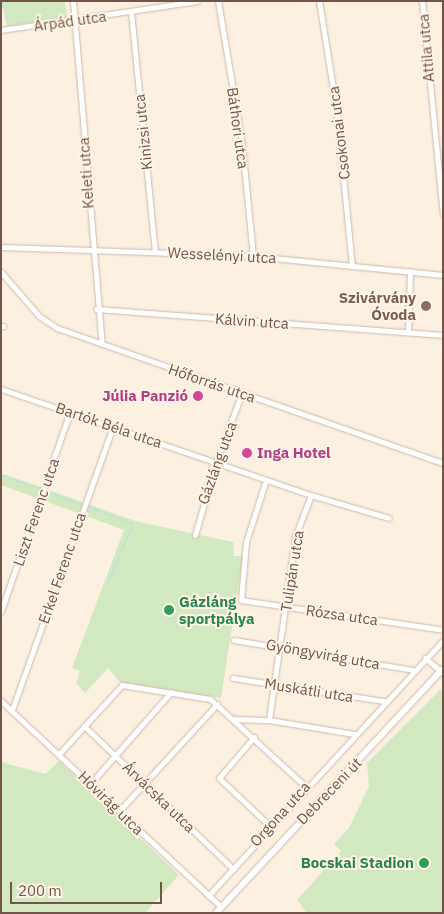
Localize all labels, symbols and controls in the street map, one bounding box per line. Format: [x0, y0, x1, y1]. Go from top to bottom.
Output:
street label: Árpád utca [32, 7, 108, 35]
street label: Attila utca [414, 13, 438, 83]
street label: Csokonai utca [324, 85, 354, 181]
street label: Báthori utca [223, 86, 253, 170]
street label: Kinizsi utca [130, 93, 156, 171]
street label: Keleti utca [75, 137, 97, 209]
street label: Wesselényi utca [167, 243, 277, 267]
place label: Szivárvány Óvoda [339, 288, 416, 323]
marker: Szivárvány Óvoda [420, 300, 432, 312]
street label: Kálvin utca [215, 309, 289, 333]
street label: Hőforrás utca [166, 360, 258, 406]
place label: Júlia Panzió [102, 387, 188, 405]
marker: Júlia Panzió [192, 390, 204, 402]
street label: Bartók Béla utca [53, 398, 165, 452]
street label: Gázláng utca [194, 419, 240, 507]
place label: Inga Hotel [257, 444, 331, 462]
marker: Inga Hotel [241, 447, 253, 459]
street label: Liszt Ferenc utca [9, 456, 63, 568]
street label: Erkel Ferenc utca [35, 510, 89, 626]
street label: Tulipán utca [277, 529, 307, 613]
place label: Gázláng sportpálya [179, 592, 254, 627]
street label: Rózsa utca [305, 601, 379, 629]
marker: Gázláng sportpálya [163, 604, 175, 616]
street label: Gyöngyvirág utca [265, 635, 381, 673]
street label: Muskátli utca [263, 674, 355, 706]
street label: Debreceni út [293, 754, 365, 828]
street label: Árvácska utca [119, 758, 199, 836]
street label: Hóvirág utca [74, 767, 148, 839]
street label: Orgona utca [246, 778, 314, 850]
place label: Bocskai Stadion [301, 854, 414, 872]
marker: Bocskai Stadion [418, 857, 430, 869]
scale bar [12, 872, 165, 904]
text: 200 m [18, 881, 62, 900]

